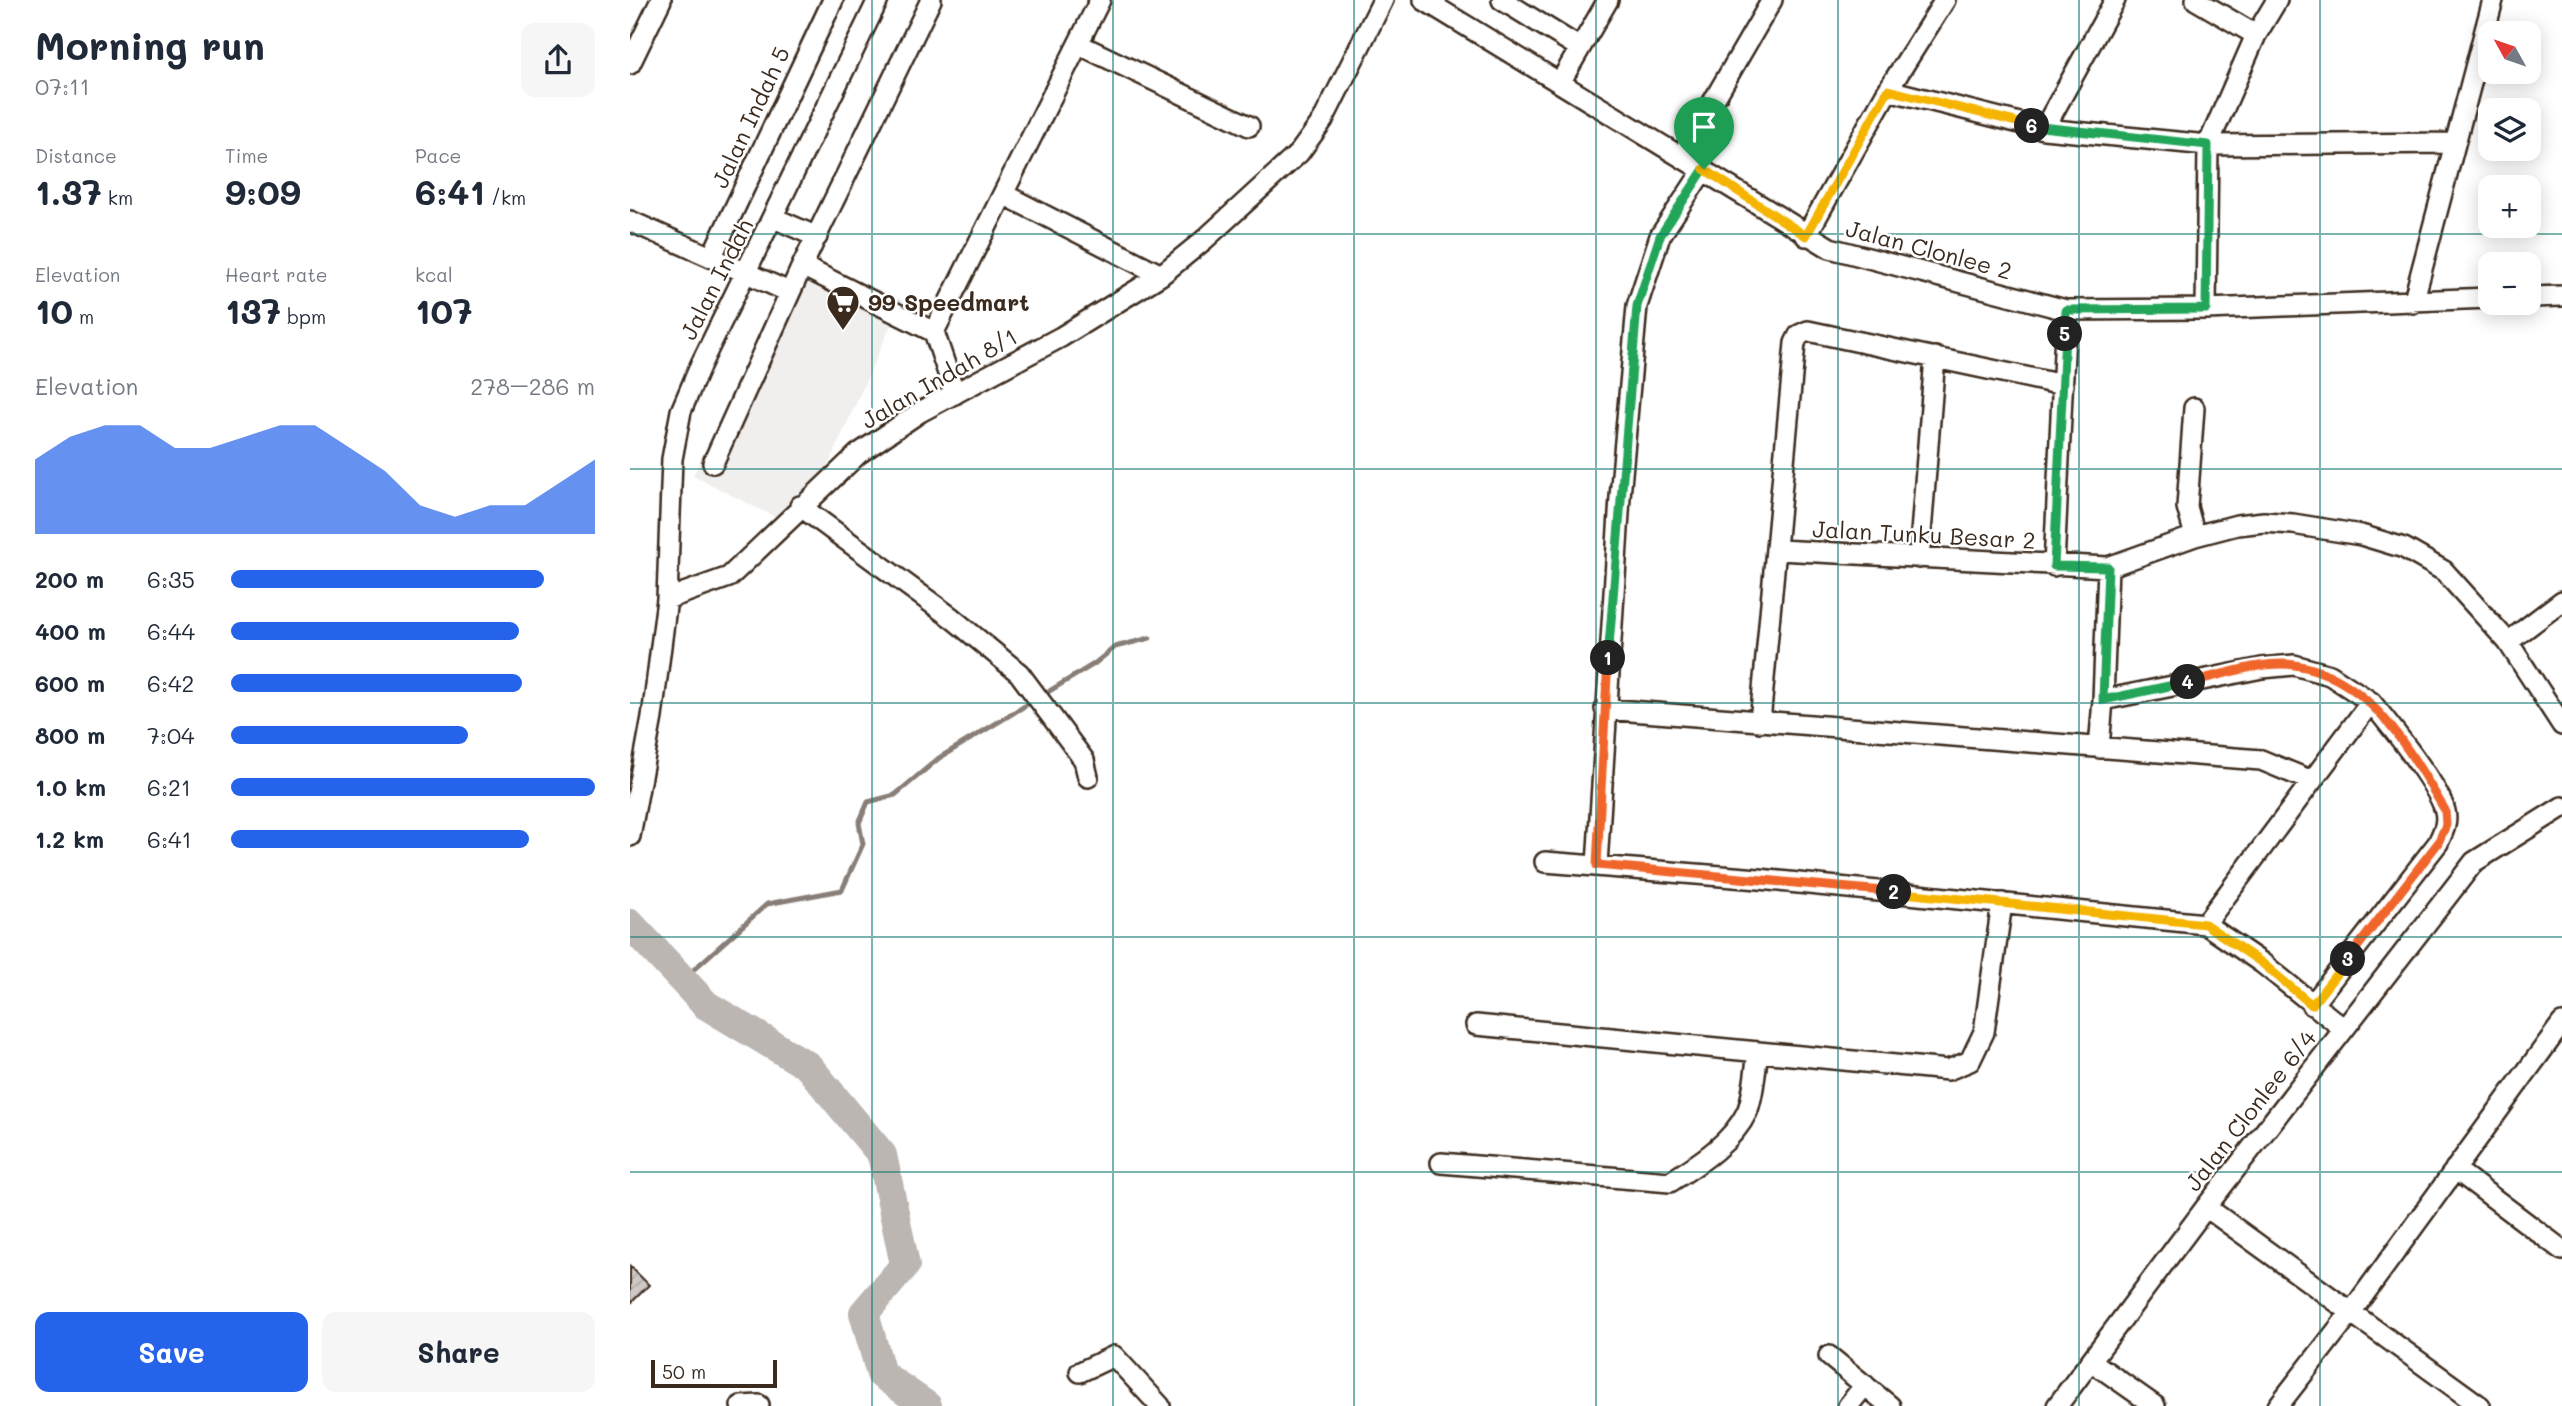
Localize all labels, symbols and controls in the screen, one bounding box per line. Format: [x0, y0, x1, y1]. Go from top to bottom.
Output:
text: Morning run [35, 20, 265, 70]
north arrow [2478, 21, 2541, 84]
map controls [2478, 21, 2541, 315]
button: share [521, 23, 595, 97]
street label: Jalan Indah 5 [704, 41, 796, 193]
text: 07:11 [35, 71, 90, 101]
pin [1674, 97, 1734, 169]
button: layers [2478, 98, 2541, 161]
icon: arrive [1685, 108, 1723, 146]
pin: 6 [2014, 108, 2050, 144]
text: 6 [2026, 113, 2037, 138]
text: Distance [35, 143, 117, 168]
text: Time [225, 143, 268, 168]
text: Pace [415, 143, 461, 168]
text: 1.37 [35, 168, 102, 214]
text: 9:09 [225, 168, 301, 214]
text: 6:41 [415, 168, 485, 214]
button: + [2478, 175, 2541, 238]
text: km [102, 185, 133, 210]
text: /km [485, 185, 526, 210]
street label: Jalan Clonlee 2 [1843, 212, 2015, 286]
street label: Jalan Indah [673, 213, 759, 345]
button: − [2478, 252, 2541, 315]
text: Elevation [35, 262, 120, 287]
text: Heart rate [225, 262, 328, 287]
text: kcal [415, 262, 453, 287]
supermarket icon: 99 Speedmart [824, 283, 862, 332]
text: 10 [35, 287, 73, 333]
text: 137 [225, 287, 281, 333]
text: 107 [415, 287, 473, 333]
place label: 99 Speedmart [868, 287, 1029, 317]
text: m [73, 304, 94, 329]
text: bpm [281, 304, 326, 329]
pin: 5 [2048, 316, 2082, 352]
street label: Jalan Indah 8/1 [856, 321, 1022, 435]
text: 5 [2059, 321, 2070, 346]
text: Elevation [35, 371, 138, 401]
text: 278–286 m [470, 371, 595, 401]
street label: Jalan Tunku Besar 2 [1812, 513, 2036, 555]
text: 200 m [35, 564, 104, 594]
text: 6:35 [147, 564, 195, 594]
text: 400 m [35, 616, 106, 646]
text: 6:44 [147, 616, 195, 646]
pin: 1 [1590, 640, 1626, 676]
text: 1 [1603, 645, 1612, 670]
pin: 4 [2170, 664, 2206, 700]
text: 600 m [35, 668, 105, 698]
text: 6:42 [147, 668, 194, 698]
text: 4 [2181, 669, 2194, 694]
text: 800 m [35, 720, 105, 750]
text: 7:04 [147, 720, 195, 750]
text: 1.0 km [35, 772, 106, 802]
text: 6:21 [147, 772, 191, 802]
text: 1.2 km [35, 824, 104, 854]
text: 6:41 [147, 824, 192, 854]
pin: 2 [1876, 874, 1912, 910]
text: 2 [1888, 879, 1899, 904]
pin: 3 [2330, 942, 2366, 976]
text: 3 [2342, 946, 2353, 971]
street label: Jalan Clonlee 6/4 [2178, 1023, 2323, 1197]
button: Save [35, 1312, 308, 1392]
button: Share [322, 1312, 595, 1392]
scale bar [651, 1357, 777, 1389]
text: 50 m [662, 1359, 706, 1384]

